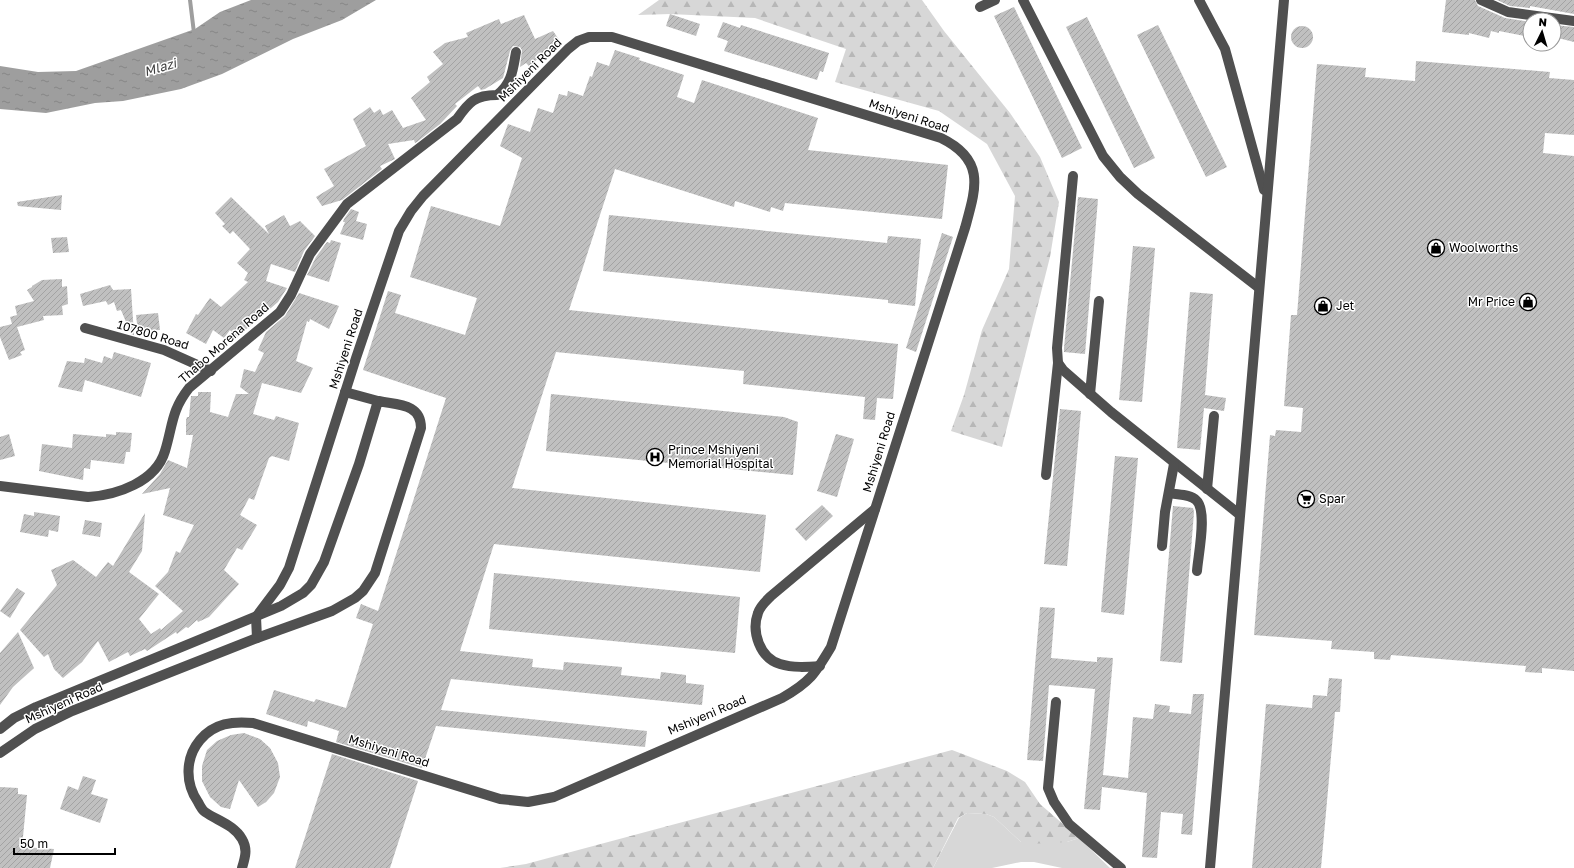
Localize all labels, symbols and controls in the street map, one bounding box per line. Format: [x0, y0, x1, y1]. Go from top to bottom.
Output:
north arrow [1522, 12, 1562, 52]
text: N [1538, 15, 1548, 28]
street label: Mshiyeni Road [495, 35, 565, 105]
water label: Mlazi [142, 54, 179, 79]
street label: Mshiyeni Road [867, 95, 951, 136]
shop icon: Woolworths [1426, 238, 1446, 258]
place label: Woolworths [1449, 240, 1518, 255]
shop icon: Mr Price [1518, 292, 1538, 312]
place label: Mr Price [1468, 294, 1515, 309]
shop icon: Jet [1313, 296, 1333, 316]
place label: Jet [1336, 298, 1355, 313]
street label: Thabo Morena Road [175, 299, 272, 386]
street label: Mshiyeni Road [325, 307, 366, 391]
street label: 107800 Road [115, 316, 191, 353]
street label: Mshiyeni Road [859, 410, 898, 494]
place label: Prince Mshiyeni Memorial Hospital [668, 442, 773, 471]
hospital icon: Prince Mshiyeni Memorial Hospital [645, 447, 665, 467]
supermarket icon: Spar [1296, 489, 1316, 509]
place label: Spar [1319, 491, 1346, 506]
street label: Mshiyeni Road [23, 679, 105, 726]
street label: Mshiyeni Road [665, 691, 748, 738]
street label: Mshiyeni Road [347, 731, 431, 770]
scale bar [14, 830, 115, 856]
text: 50 m [20, 836, 48, 851]

